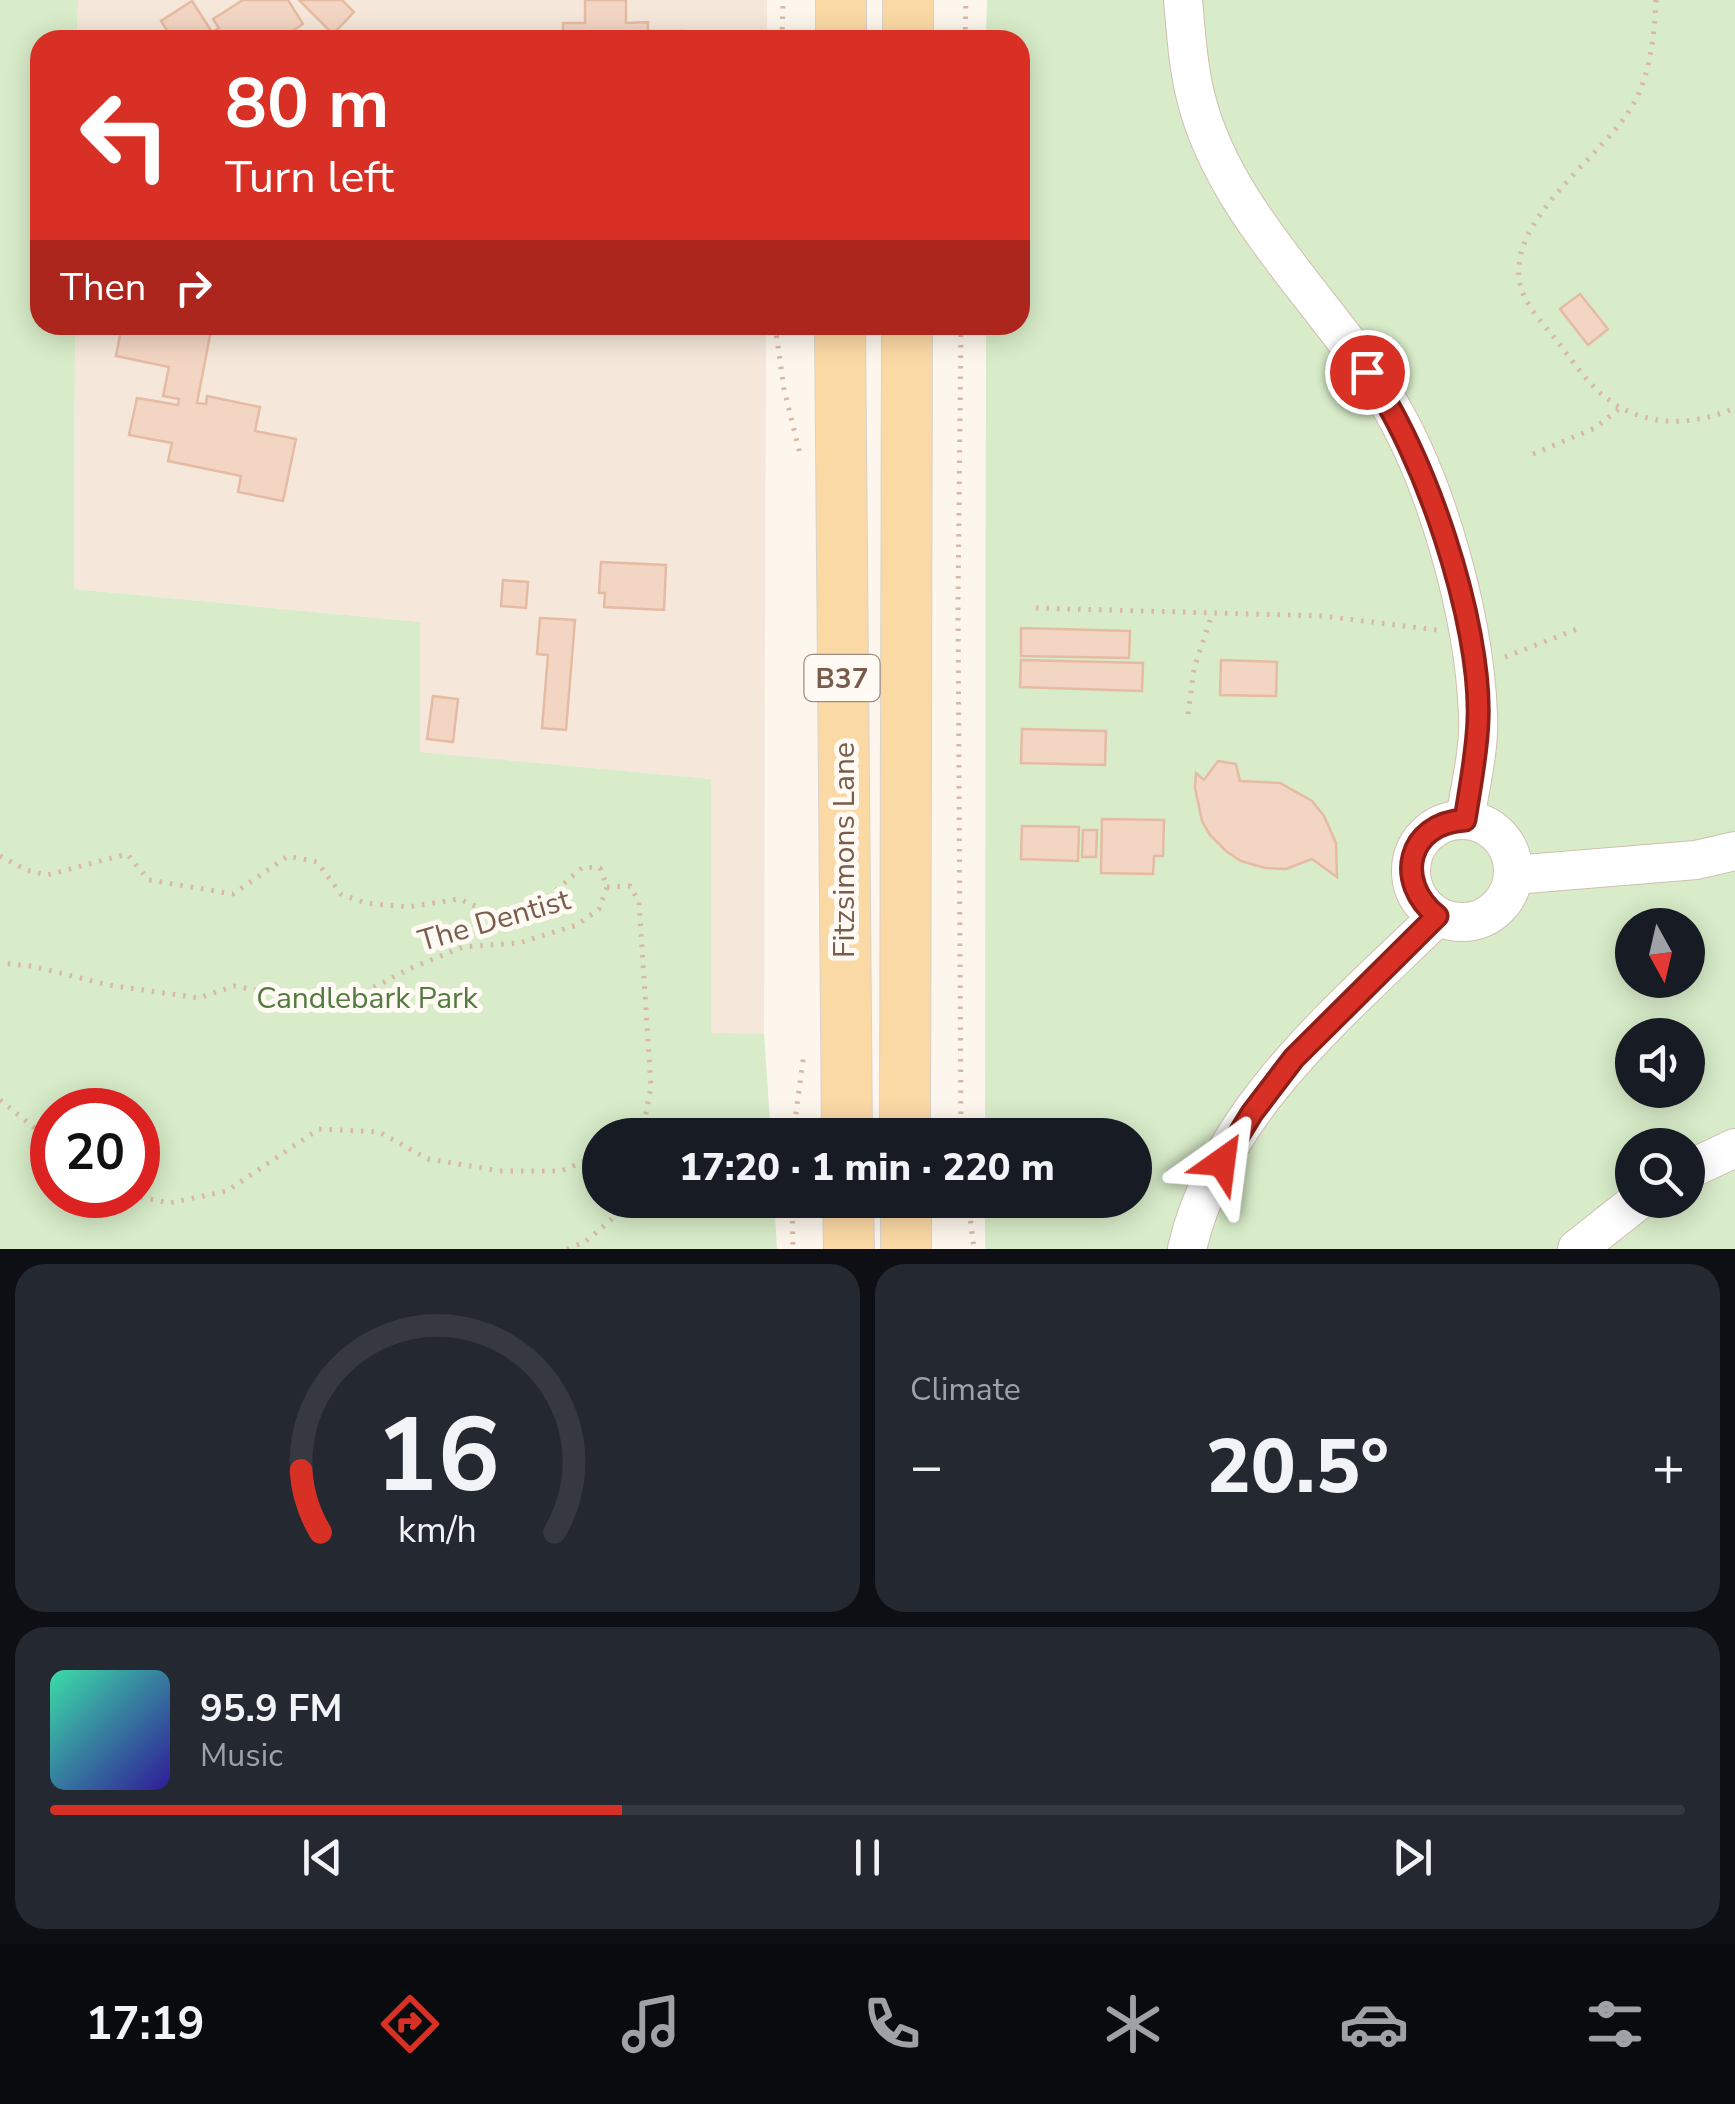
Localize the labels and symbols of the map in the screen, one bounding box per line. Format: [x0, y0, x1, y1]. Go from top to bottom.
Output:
pin [1325, 330, 1410, 415]
road number: B37 [804, 655, 880, 701]
street label: Fitzsimons Lane [824, 742, 865, 958]
street label: The Dentist [413, 879, 575, 962]
north arrow [1615, 908, 1705, 998]
park label: Candlebark Park [256, 978, 479, 1019]
speed limit sign: 20 [30, 1088, 160, 1218]
position arrow [1170, 1110, 1274, 1214]

